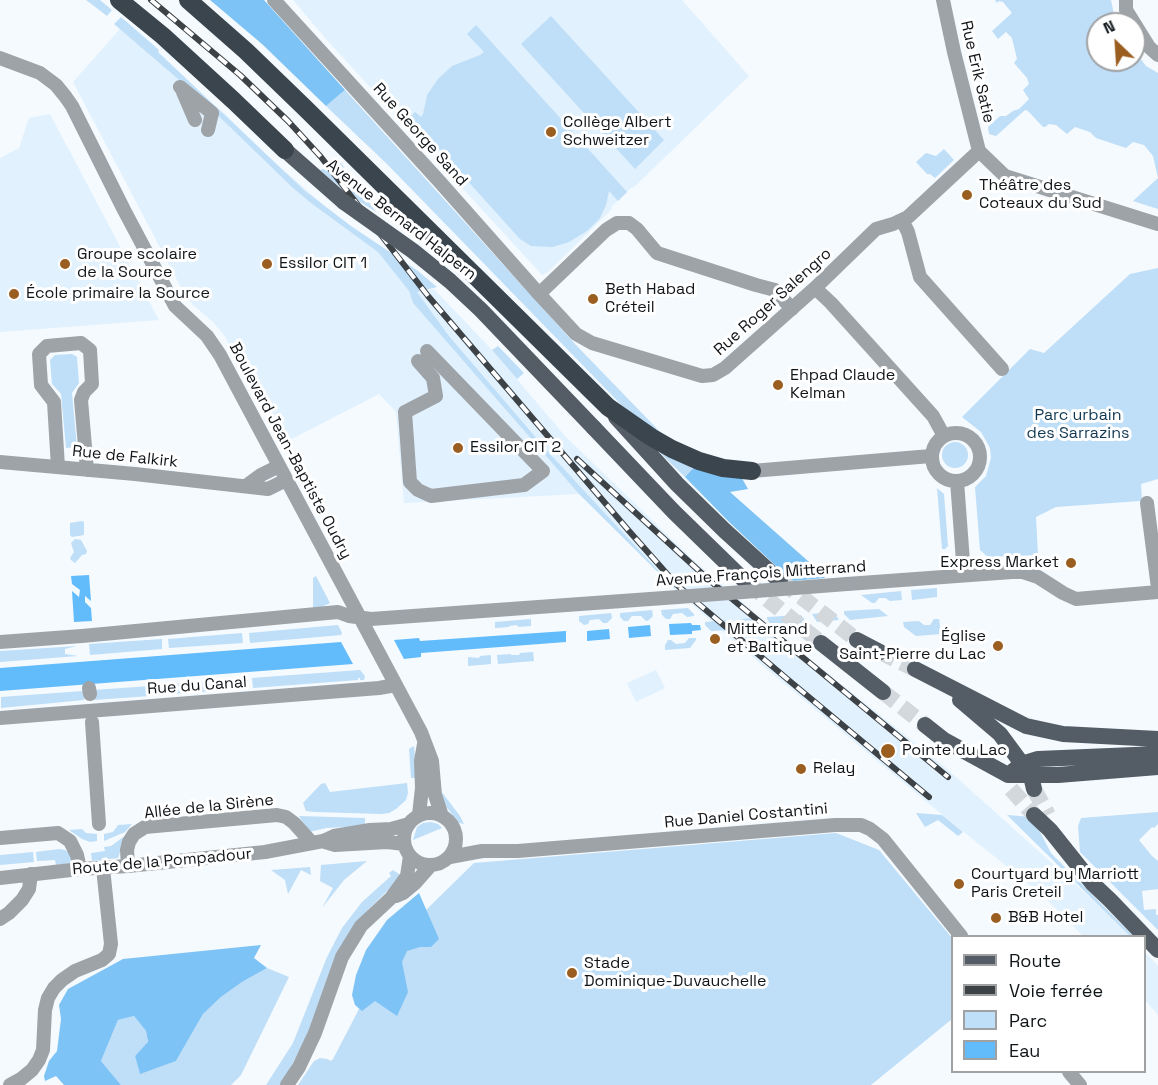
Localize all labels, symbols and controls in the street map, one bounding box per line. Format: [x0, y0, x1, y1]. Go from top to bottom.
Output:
north arrow [1086, 12, 1146, 72]
text: N [1100, 15, 1118, 39]
street label: Rue Erik Satie [956, 19, 998, 125]
street label: Rue George Sand [369, 79, 471, 191]
place label: Collège Albert Schweitzer [563, 113, 671, 151]
marker: Collège Albert Schweitzer [544, 125, 558, 139]
street label: Avenue Bernard Halpern [322, 155, 480, 285]
place label: Théâtre des Coteaux du Sud [979, 176, 1102, 214]
marker: Théâtre des Coteaux du Sud [960, 188, 974, 202]
street label: Rue Roger Salengro [710, 244, 836, 360]
place label: Groupe scolaire de la Source [77, 245, 197, 283]
place label: Essilor CIT 1 [279, 254, 367, 274]
marker: Groupe scolaire de la Source [58, 257, 72, 271]
marker: Essilor CIT 1 [260, 257, 274, 271]
place label: Beth Habad Créteil [605, 280, 695, 318]
place label: École primaire la Source [26, 284, 210, 304]
marker: École primaire la Source [7, 287, 21, 301]
marker: Beth Habad Créteil [586, 292, 600, 306]
street label: Boulevard Jean-Baptiste Oudry [225, 339, 355, 563]
place label: Ehpad Claude Kelman [790, 366, 895, 404]
marker: Ehpad Claude Kelman [771, 378, 785, 392]
park label: Parc urbain des Sarrazins [1027, 406, 1129, 444]
place label: Essilor CIT 2 [470, 438, 561, 458]
marker: Essilor CIT 2 [451, 441, 465, 455]
street label: Rue de Falkirk [71, 442, 179, 472]
place label: Express Market [940, 553, 1059, 573]
marker: Express Market [1064, 556, 1078, 570]
street label: Avenue François Mitterrand [655, 557, 867, 591]
place label: Mitterrand et Baltique [727, 620, 812, 658]
place label: Église Saint-Pierre du Lac [839, 627, 986, 665]
marker: Mitterrand et Baltique [708, 632, 722, 646]
marker: Église Saint-Pierre du Lac [991, 639, 1005, 653]
street label: Rue du Canal [146, 673, 248, 699]
place label: Pointe du Lac [902, 741, 1007, 761]
marker: Pointe du Lac [879, 742, 897, 760]
place label: Relay [813, 759, 855, 779]
marker: Relay [794, 762, 808, 776]
street label: Allée de la Sirène [143, 791, 275, 823]
street label: Rue Daniel Costantini [663, 799, 829, 833]
street label: Route de la Pompadour [72, 845, 252, 879]
place label: Courtyard by Marriott Paris Creteil [971, 865, 1139, 903]
marker: Courtyard by Marriott Paris Creteil [952, 877, 966, 891]
place label: B&B Hotel [1008, 908, 1083, 928]
marker: B&B Hotel [989, 911, 1003, 925]
legend [951, 935, 1146, 1073]
text: Route [1009, 949, 1061, 972]
place label: Stade Dominique-Duvauchelle [584, 954, 766, 992]
marker: Stade Dominique-Duvauchelle [565, 966, 579, 980]
text: Voie ferrée [1009, 979, 1103, 1002]
text: Parc [1009, 1009, 1047, 1032]
text: Eau [1009, 1039, 1040, 1062]

